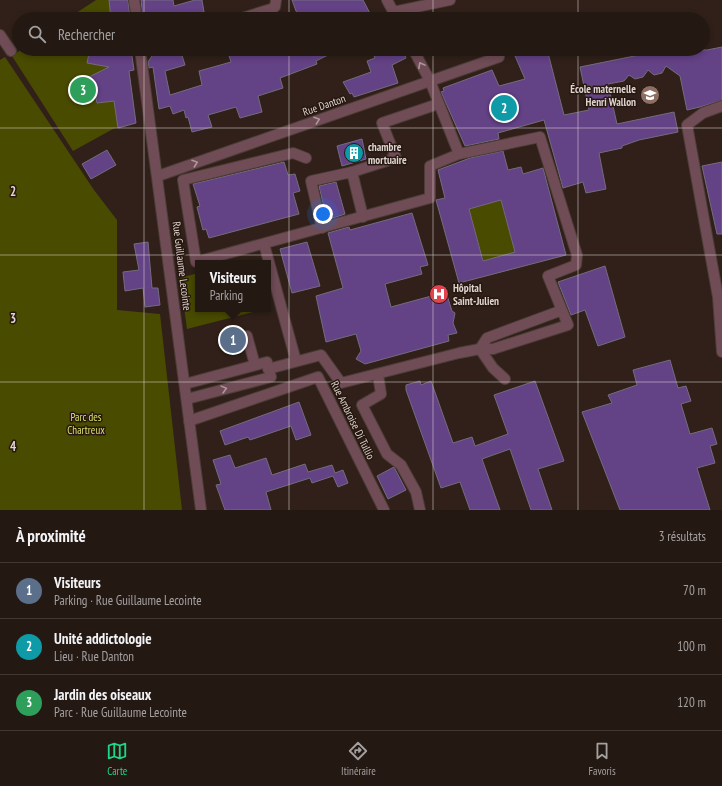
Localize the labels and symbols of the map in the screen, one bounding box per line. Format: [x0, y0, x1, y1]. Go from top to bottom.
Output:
one-way arrow [419, 62, 426, 69]
pin: 3 [70, 75, 96, 105]
place label: École maternelle Henri Wallon [570, 82, 636, 109]
school or university icon: École maternelle Henri Wallon [639, 84, 661, 106]
street label: Rue Danton [301, 91, 347, 119]
pin: 2 [491, 93, 517, 123]
one-way arrow [314, 116, 321, 125]
place label: chambre mortuaire [368, 140, 407, 167]
building icon: chambre mortuaire [343, 142, 365, 164]
one-way arrow [191, 159, 198, 167]
text: 2 [10, 183, 16, 200]
your location [313, 204, 333, 224]
street label: Rue Guillaume Lecointe [170, 221, 194, 312]
place label: Hôpital Saint-Julien [453, 281, 499, 308]
hospital icon: Hôpital Saint-Julien [428, 283, 450, 305]
text: 3 [10, 310, 16, 327]
pin: 1 [220, 325, 246, 355]
street label: Rue Ambroise Di Tullio [328, 378, 378, 462]
one-way arrow [221, 385, 228, 394]
park label: Parc des Chartreux [67, 410, 105, 437]
text: 4 [10, 438, 17, 455]

